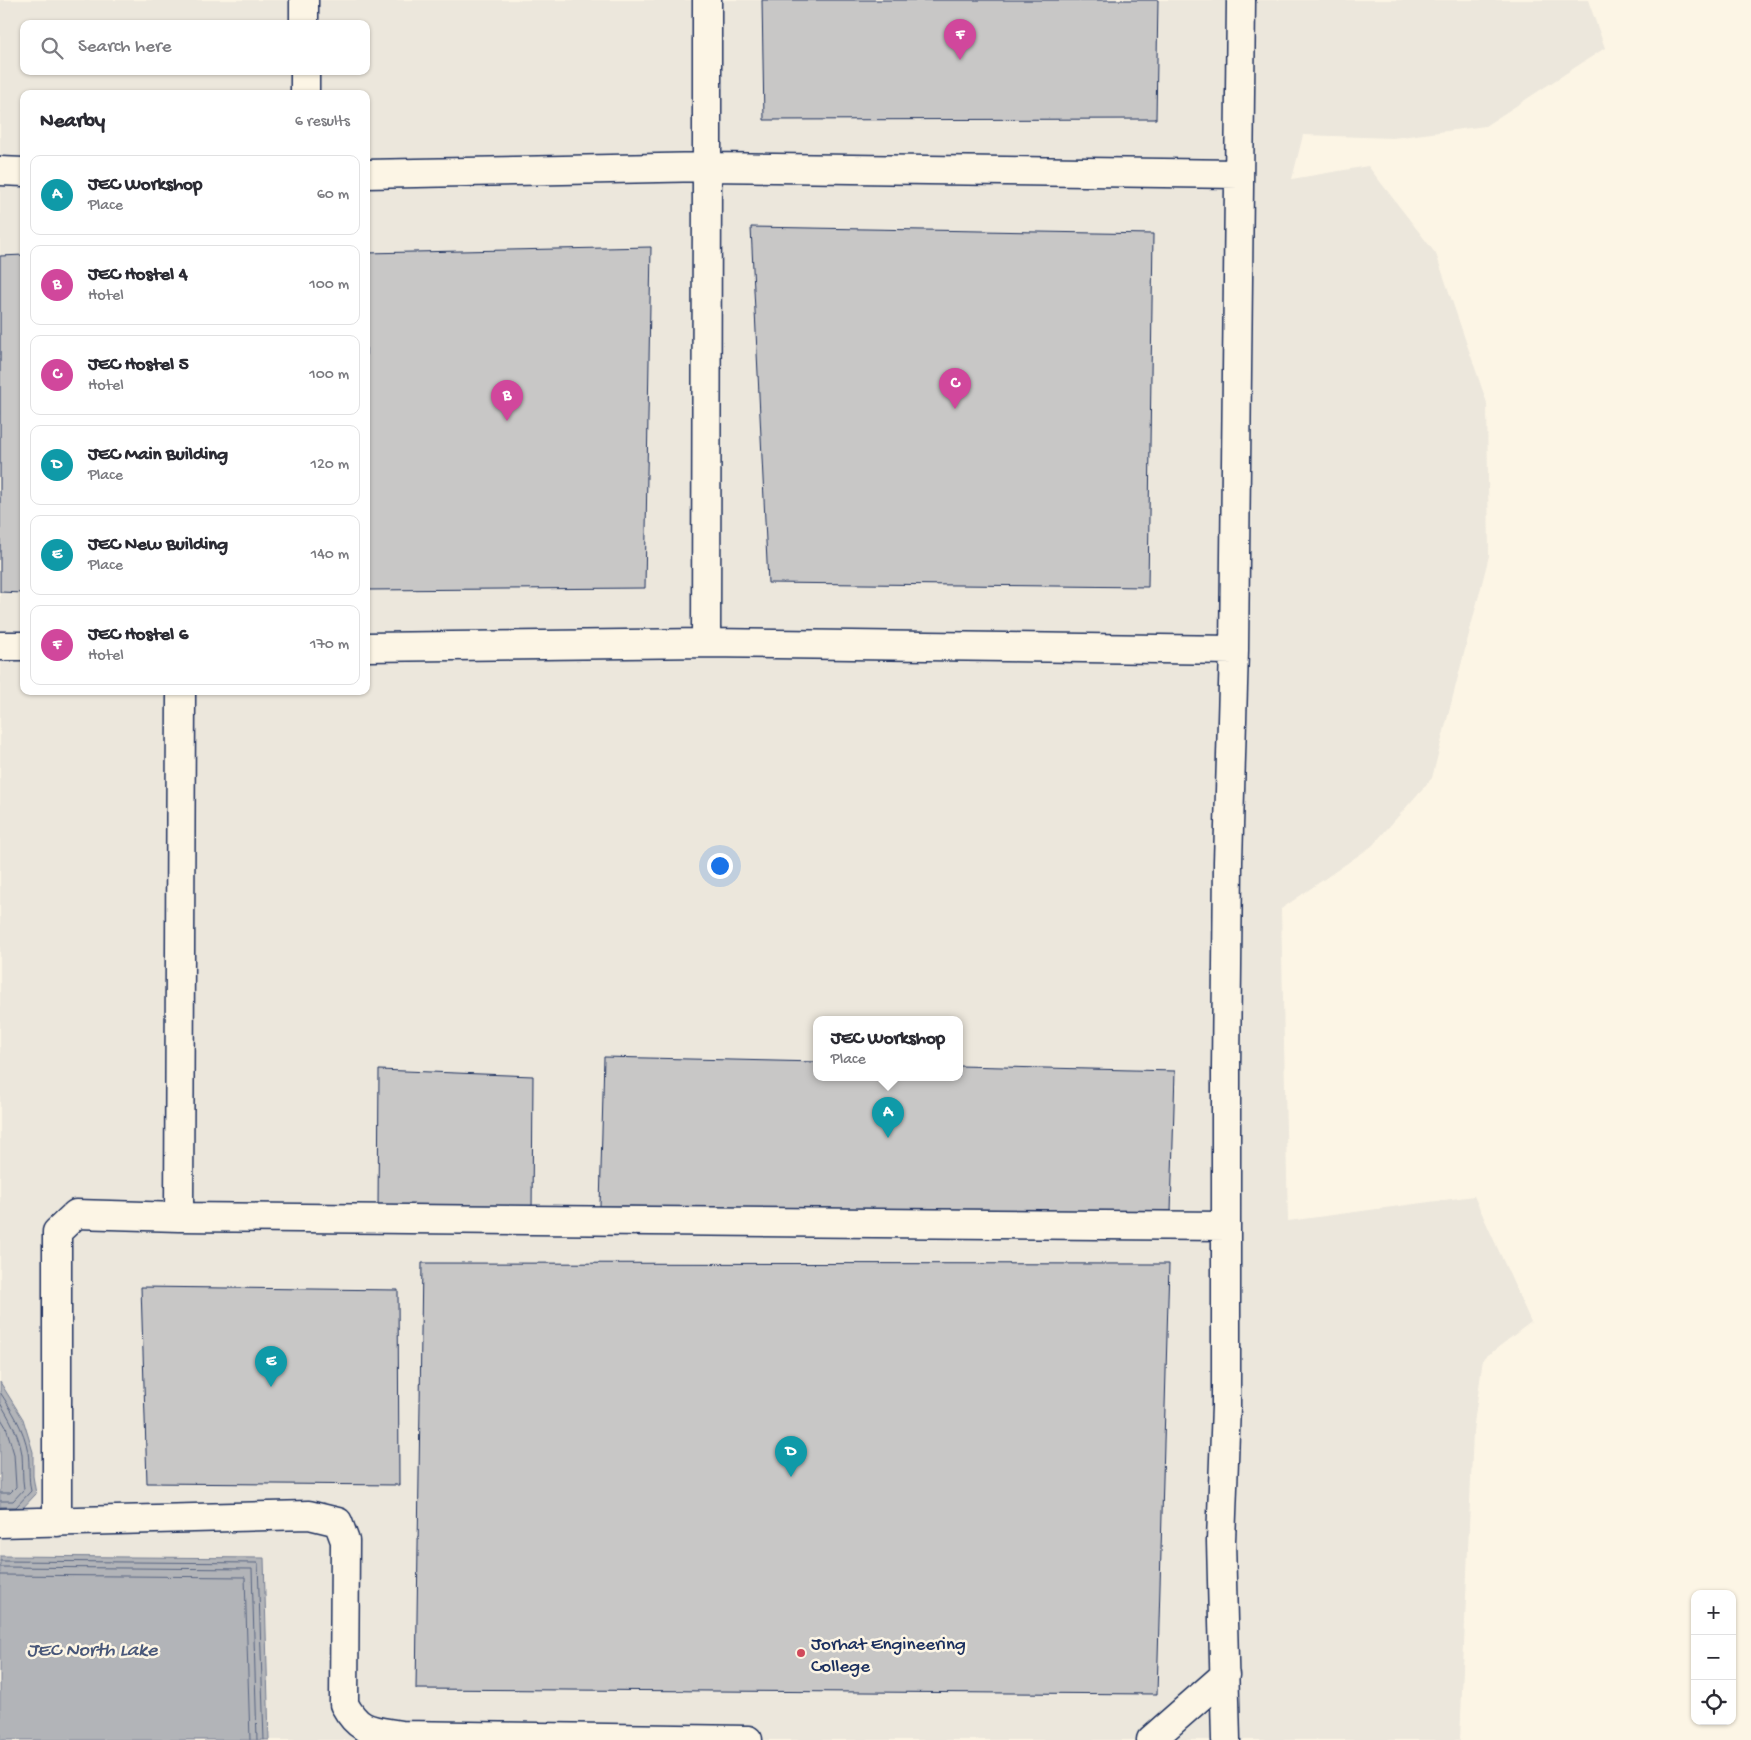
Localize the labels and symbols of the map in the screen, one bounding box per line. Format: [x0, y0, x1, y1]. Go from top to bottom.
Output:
pin: F [944, 19, 976, 60]
pin: C [939, 368, 971, 409]
pin: B [491, 380, 523, 421]
your location [707, 853, 733, 879]
pin: A [872, 1097, 904, 1138]
pin: E [255, 1346, 287, 1387]
pin: D [775, 1436, 807, 1477]
place label: Jorhat Engineering College [811, 1634, 966, 1679]
water label: JEC North Lake [27, 1640, 158, 1663]
marker: Jorhat Engineering College [795, 1647, 807, 1659]

